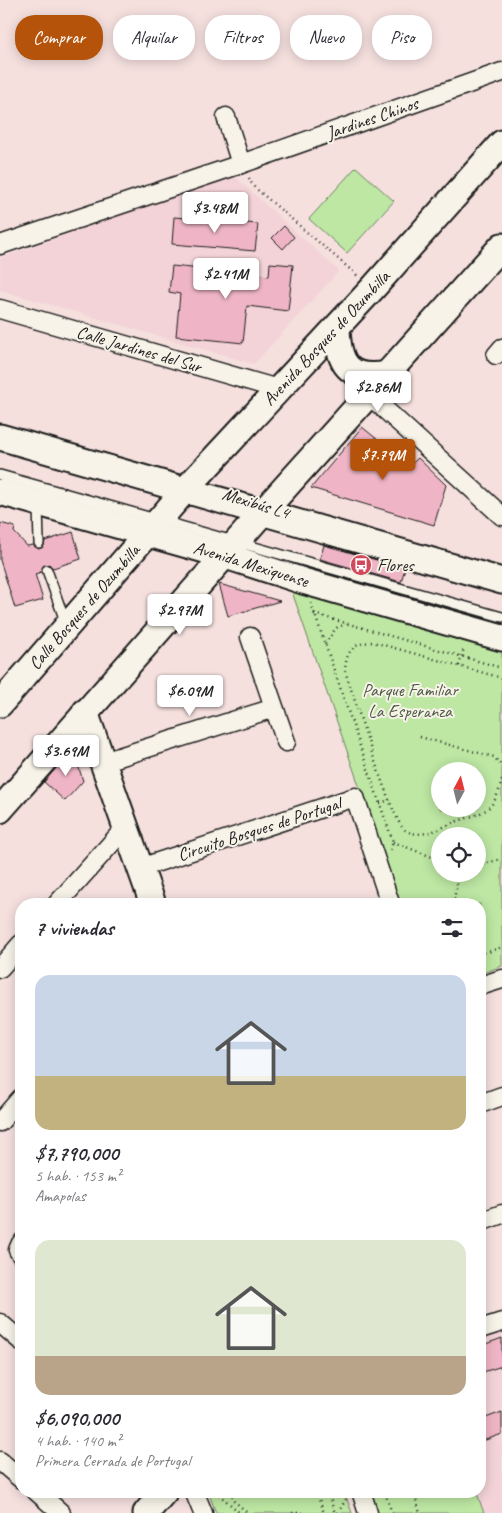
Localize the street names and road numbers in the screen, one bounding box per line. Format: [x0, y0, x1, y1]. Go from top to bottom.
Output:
street label: Jardines Chinos [322, 91, 422, 144]
street label: Avenida Bosques de Ozumbilla [258, 265, 395, 410]
street label: Calle Jardines del Sur [74, 321, 205, 378]
street label: Mexibús L4 [220, 482, 294, 524]
street label: Avenida Mexiquense [191, 536, 312, 592]
street label: Calle Bosques de Ozumbilla [24, 539, 145, 674]
street label: Circuito Bosques de Portugal [175, 791, 346, 866]

